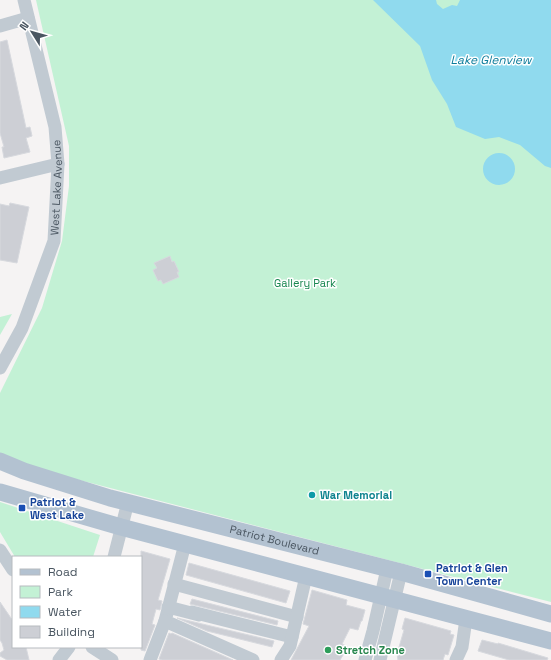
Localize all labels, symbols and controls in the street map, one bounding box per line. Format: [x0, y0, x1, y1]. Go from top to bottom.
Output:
north arrow [12, 12, 52, 52]
text: N [16, 19, 32, 33]
water label: Lake Glenview [451, 52, 533, 68]
street label: West Lake Avenue [47, 139, 65, 236]
park label: Gallery Park [274, 276, 336, 290]
place label: War Memorial [320, 488, 392, 502]
marker: War Memorial [307, 490, 317, 500]
place label: Patriot & West Lake [30, 495, 84, 522]
marker: Patriot & West Lake [17, 503, 27, 513]
street label: Patriot Boulevard [228, 522, 321, 558]
legend [12, 556, 142, 648]
place label: Patriot & Glen Town Center [436, 561, 508, 588]
text: Road [48, 564, 77, 580]
marker: Patriot & Glen Town Center [423, 569, 433, 579]
text: Park [48, 584, 73, 600]
text: Water [48, 604, 82, 620]
text: Building [48, 624, 95, 640]
place label: Stretch Zone [336, 643, 405, 657]
marker: Stretch Zone [323, 645, 333, 655]

